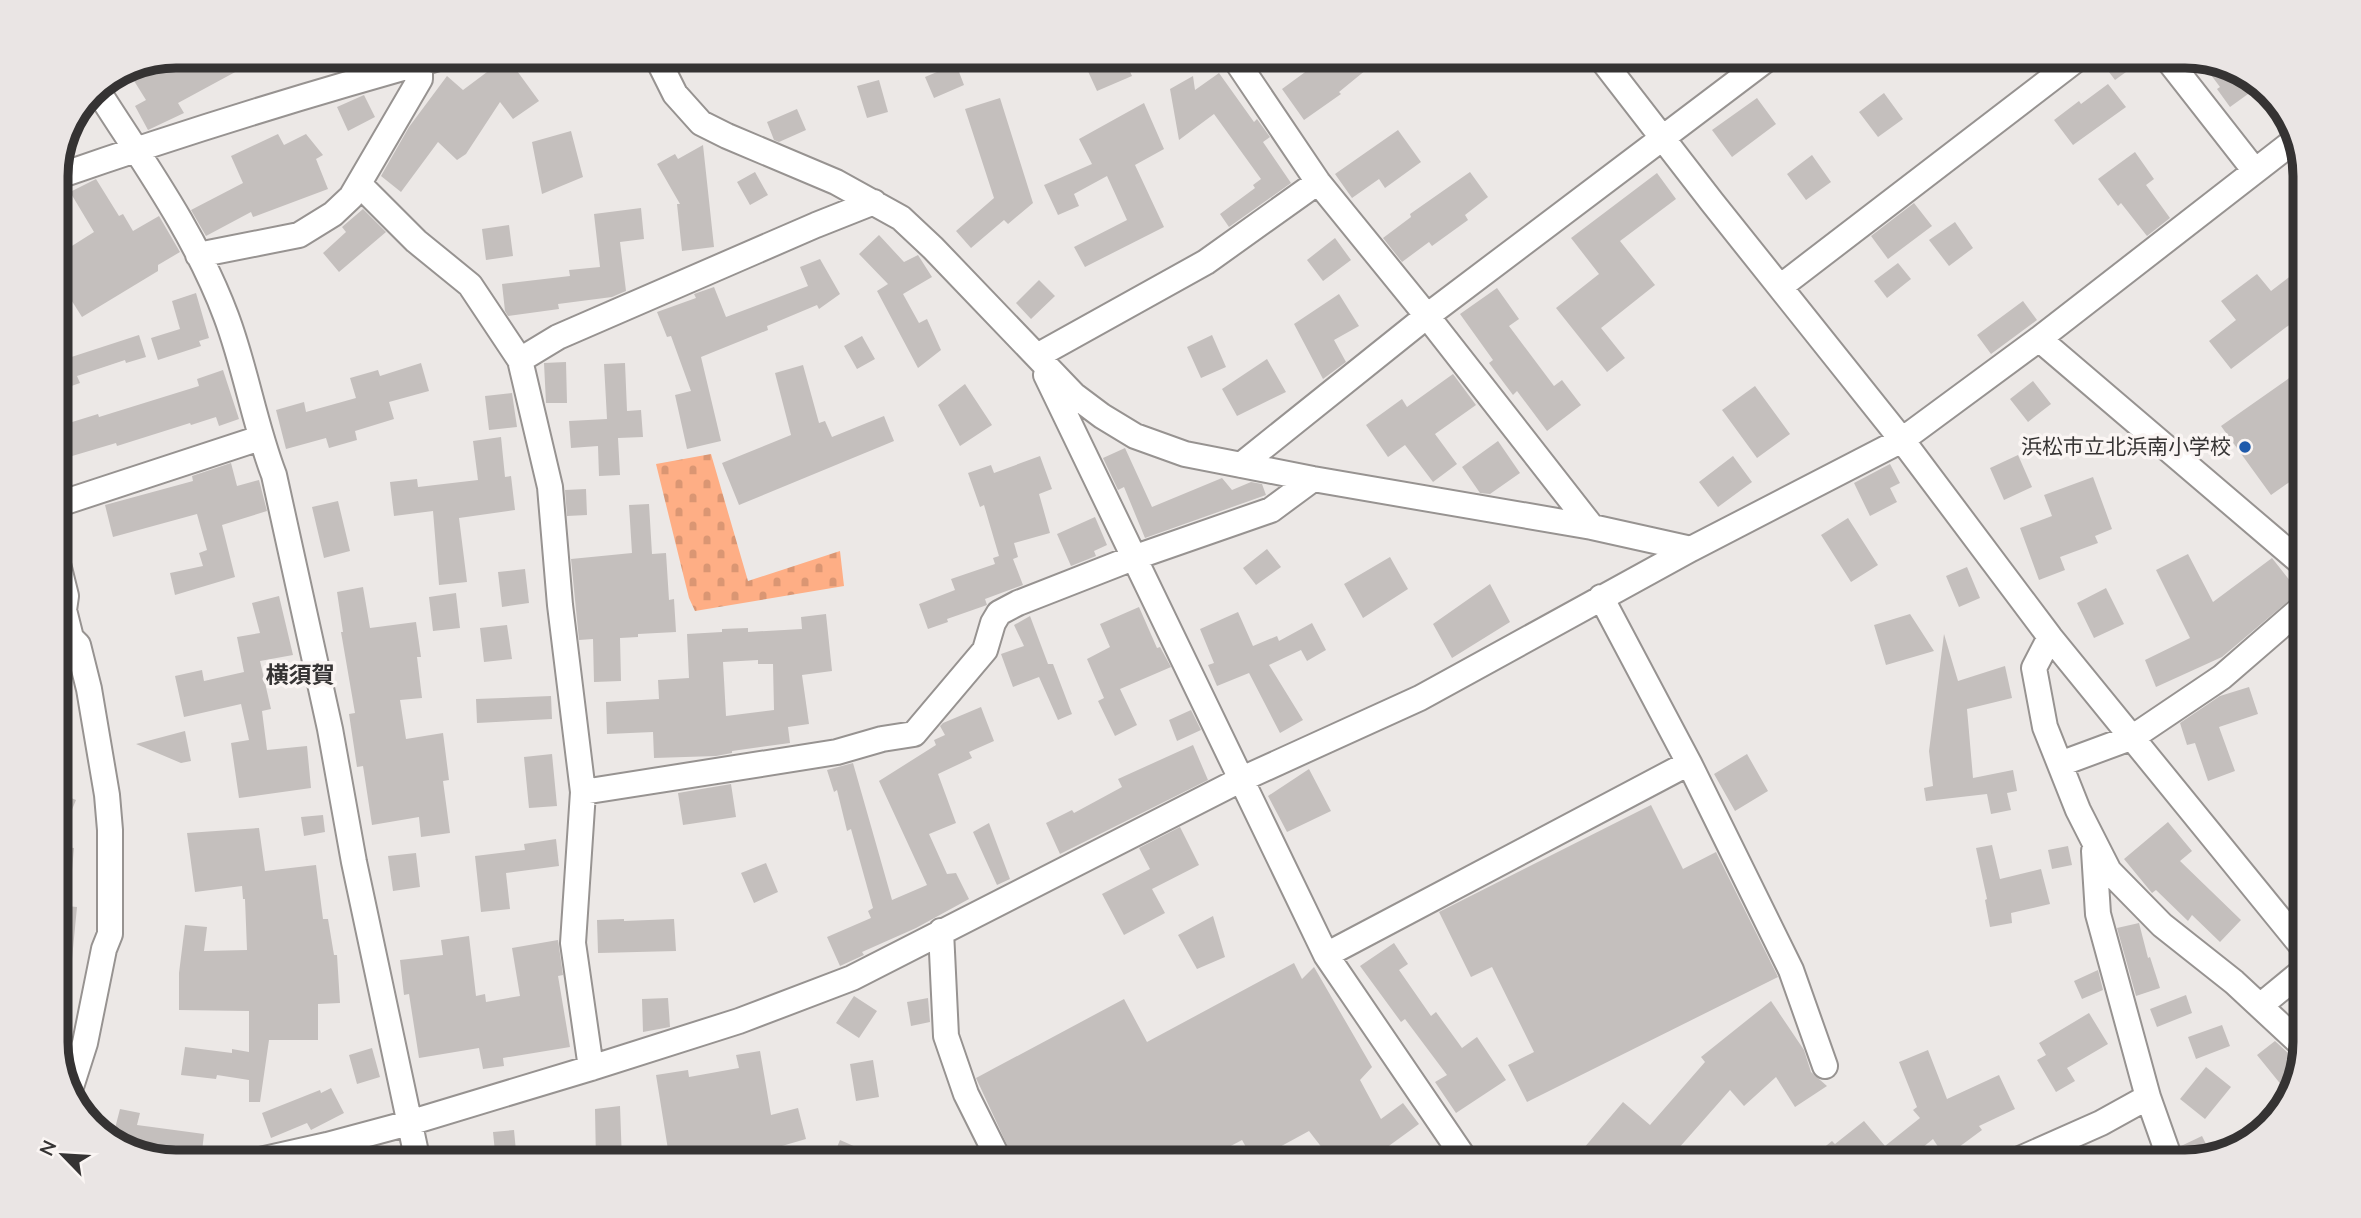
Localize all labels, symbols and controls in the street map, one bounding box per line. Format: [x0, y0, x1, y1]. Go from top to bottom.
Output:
place label: 浜松市立北浜南小学校 [2021, 433, 2231, 461]
marker: 浜松市立北浜南小学校 [2237, 439, 2253, 455]
district label: 横須賀 [266, 660, 335, 691]
north arrow [28, 1120, 98, 1190]
text: N [34, 1136, 63, 1160]

